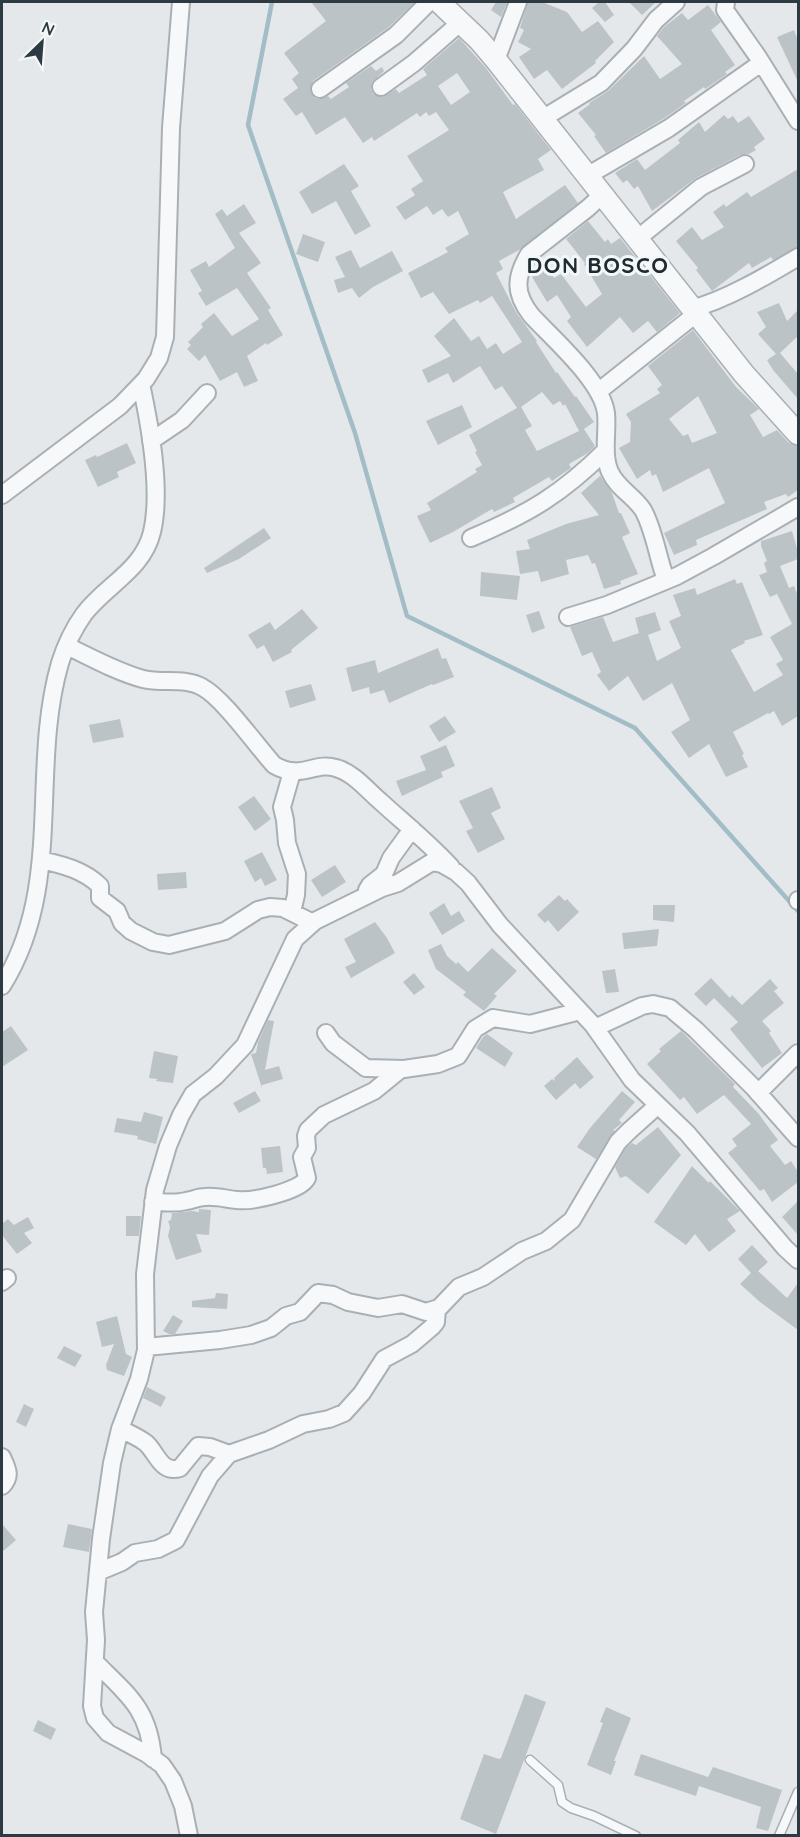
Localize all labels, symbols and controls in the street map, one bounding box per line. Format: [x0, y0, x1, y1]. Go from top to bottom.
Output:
north arrow [12, 12, 72, 72]
text: N [39, 17, 58, 40]
district label: DON BOSCO [527, 251, 670, 279]

